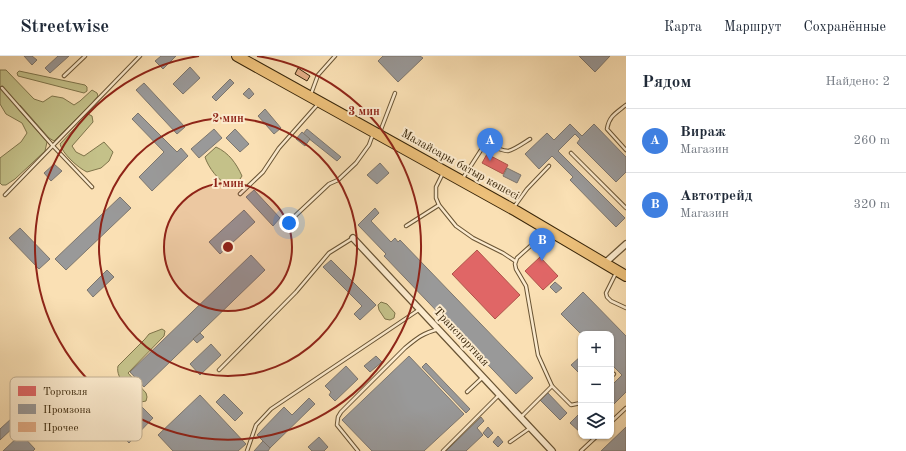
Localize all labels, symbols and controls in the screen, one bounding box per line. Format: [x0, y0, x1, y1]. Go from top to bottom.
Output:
text: Streetwise [20, 18, 109, 37]
text: Карта [664, 20, 702, 34]
text: Маршрут [724, 20, 781, 34]
text: Сохранённые [803, 20, 886, 34]
text: Рядом [642, 74, 691, 91]
text: Найдено: 2 [826, 75, 890, 88]
text: 3 мин [348, 106, 380, 118]
text: 2 мин [212, 113, 244, 125]
text: Вираж [680, 125, 726, 140]
street label: Малайсары батыр көшесі [399, 127, 521, 202]
pin: A [477, 128, 503, 161]
text: A [650, 134, 660, 147]
text: 260 m [853, 134, 890, 147]
text: Магазин [680, 143, 729, 156]
text: 1 мин [212, 178, 244, 190]
text: Автотрейд [680, 189, 752, 204]
text: B [650, 198, 660, 211]
text: 320 m [853, 198, 890, 211]
text: Магазин [680, 207, 729, 220]
your location [279, 213, 299, 233]
pin: B [529, 228, 555, 261]
centre of rings [221, 240, 235, 254]
street label: Транспортная [431, 305, 491, 369]
map controls [578, 331, 614, 439]
button: + [578, 331, 614, 367]
button: − [578, 367, 614, 403]
legend [10, 377, 142, 441]
text: Торговля [43, 387, 88, 398]
button: layers [578, 403, 614, 439]
text: Промзона [43, 405, 91, 416]
text: Прочее [43, 423, 78, 434]

